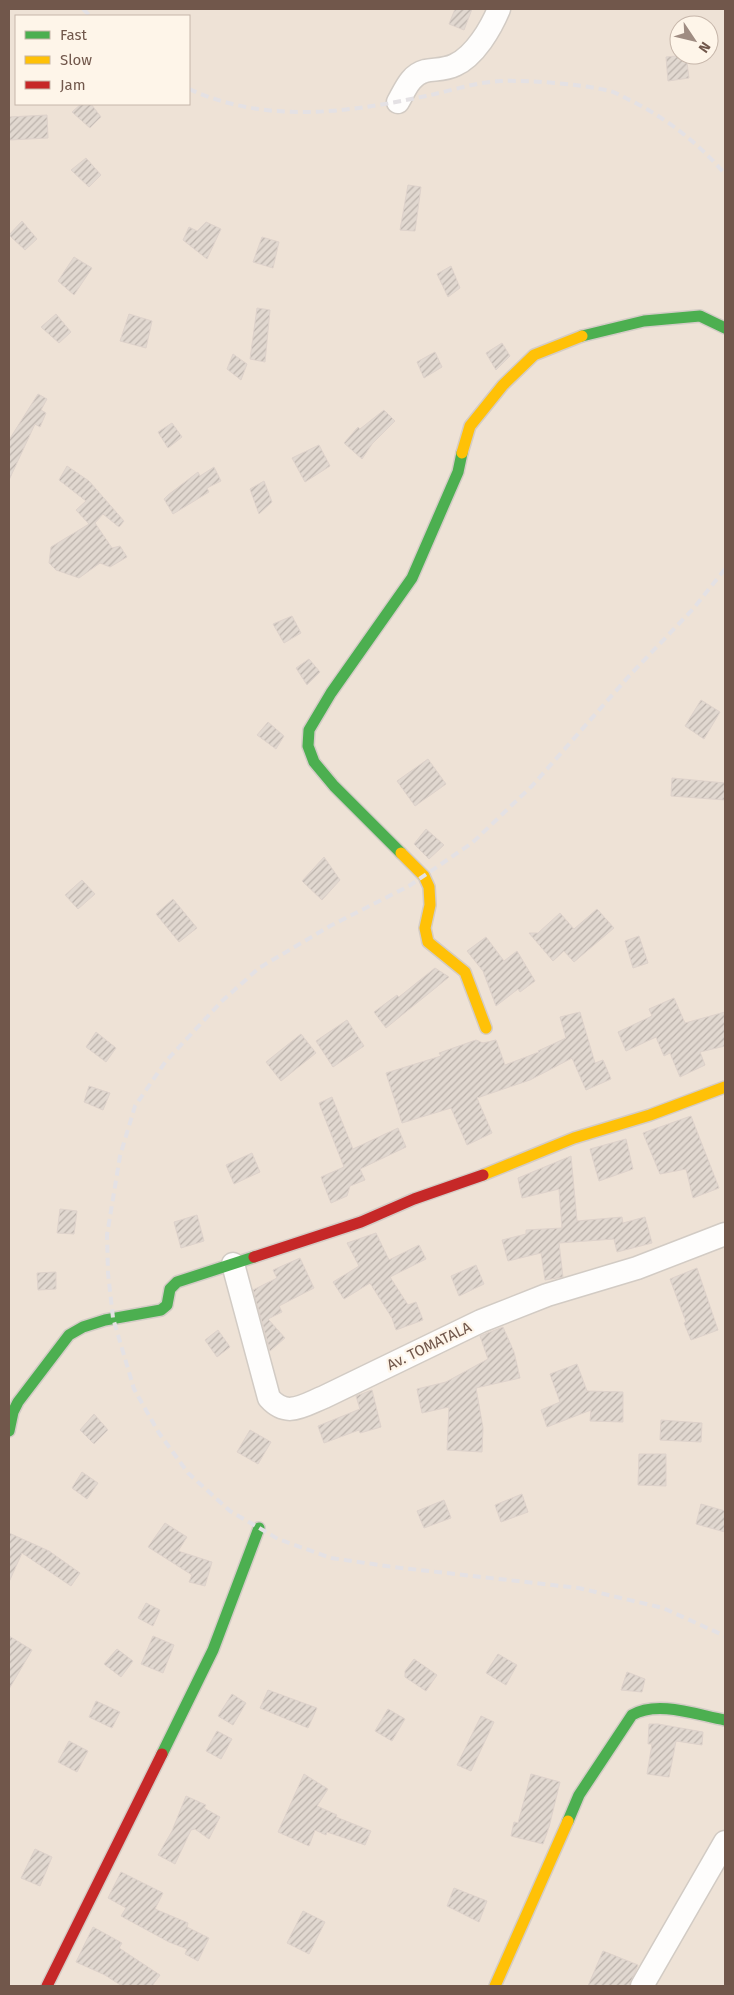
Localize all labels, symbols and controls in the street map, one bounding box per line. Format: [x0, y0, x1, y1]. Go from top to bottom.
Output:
legend [15, 15, 190, 105]
north arrow [669, 15, 719, 65]
text: Fast [60, 26, 87, 44]
text: N [695, 38, 714, 56]
text: Slow [60, 51, 92, 69]
text: Jam [60, 76, 86, 94]
street label: Av. TOMATALA [384, 1318, 474, 1374]

